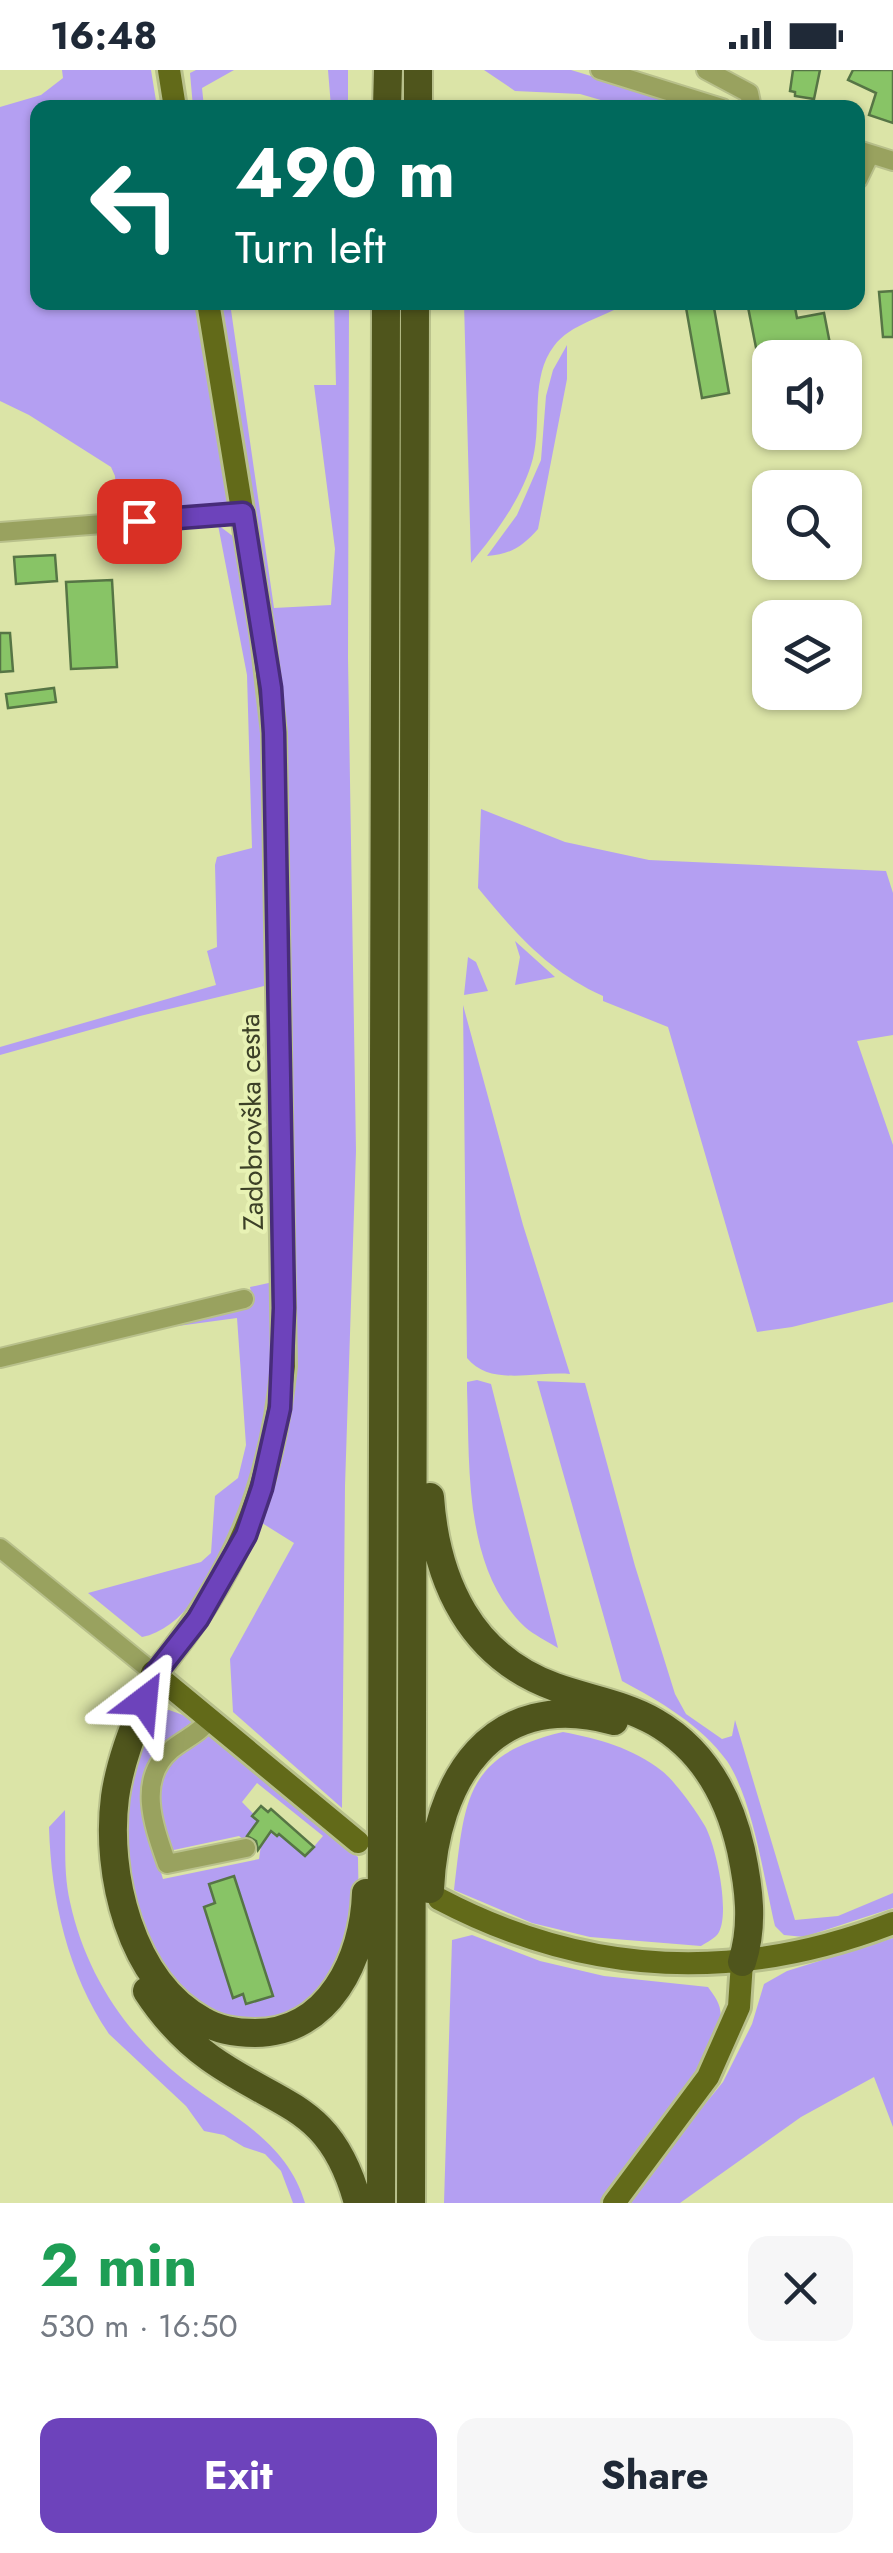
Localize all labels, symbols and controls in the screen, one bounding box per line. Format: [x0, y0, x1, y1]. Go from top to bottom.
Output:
text: 16:48 [50, 8, 157, 63]
text: 490 m [235, 122, 455, 223]
icon: left [70, 140, 200, 270]
text: Turn left [235, 215, 386, 280]
map controls [752, 340, 862, 710]
button: sound [752, 340, 862, 450]
button: search [752, 470, 862, 580]
pin [97, 479, 182, 564]
icon: arrive [112, 494, 167, 549]
button: layers [752, 600, 862, 710]
street label: Zadobrovška cesta [229, 1013, 274, 1231]
position arrow [92, 1649, 196, 1753]
text: 2 min [40, 2222, 198, 2309]
button: close [748, 2236, 853, 2341]
text: 530 m · 16:50 [40, 2303, 238, 2349]
button: Exit [40, 2418, 437, 2533]
button: Share [457, 2418, 853, 2533]

